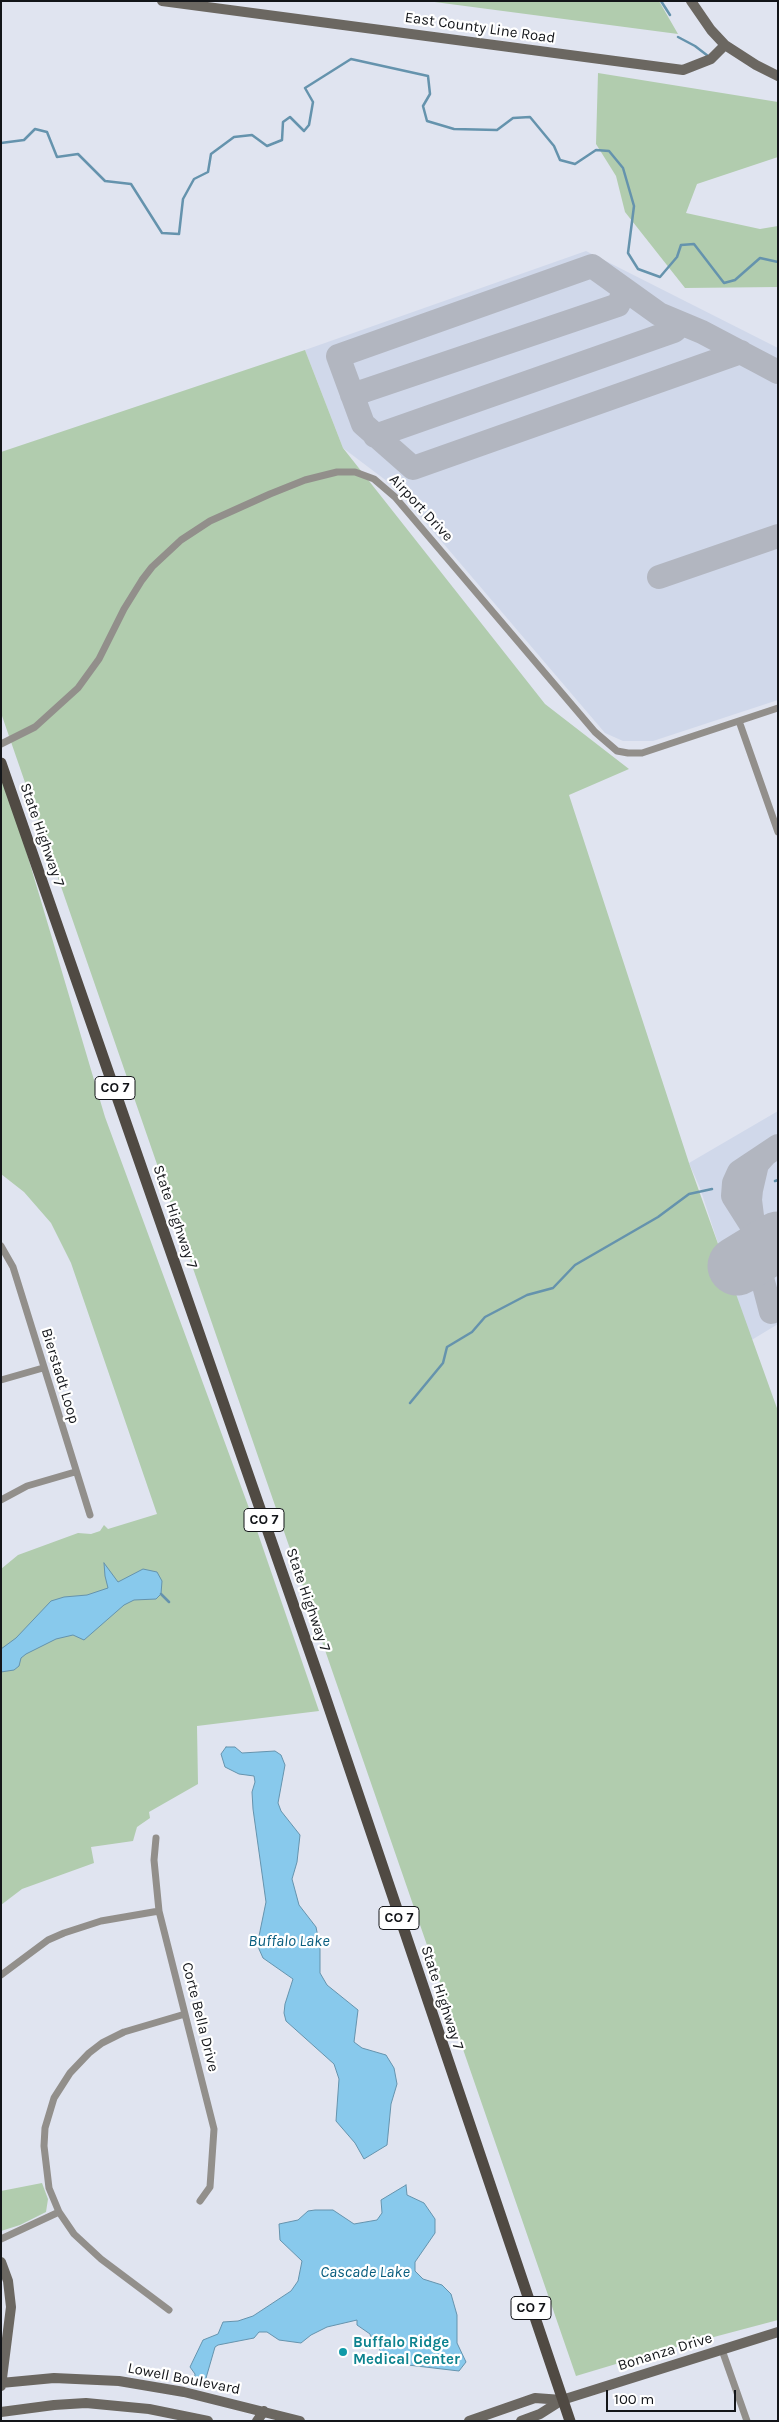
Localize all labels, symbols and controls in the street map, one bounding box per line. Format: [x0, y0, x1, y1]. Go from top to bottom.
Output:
street label: East County Line Road [404, 9, 556, 47]
street label: Airport Drive [385, 471, 457, 545]
street label: State Highway 7 [16, 781, 68, 889]
road number: CO 7 [95, 1076, 135, 1100]
street label: State Highway 7 [149, 1163, 201, 1271]
street label: Bierstadt Loop [37, 1326, 83, 1426]
road number: CO 7 [244, 1508, 284, 1532]
street label: State Highway 7 [282, 1546, 334, 1654]
road number: CO 7 [379, 1906, 419, 1930]
water label: Buffalo Lake [248, 1931, 330, 1951]
street label: State Highway 7 [417, 1944, 467, 2052]
street label: Corte Bella Drive [178, 1960, 222, 2074]
water label: Cascade Lake [320, 2262, 410, 2282]
road number: CO 7 [511, 2296, 551, 2320]
street label: Bonanza Drive [616, 2329, 714, 2375]
place label: Buffalo Ridge Medical Center [353, 2334, 460, 2369]
marker: Buffalo Ridge Medical Center [337, 2346, 349, 2358]
street label: Lowell Boulevard [126, 2359, 242, 2399]
scale bar [609, 2380, 739, 2412]
text: 100 m [614, 2390, 654, 2408]

